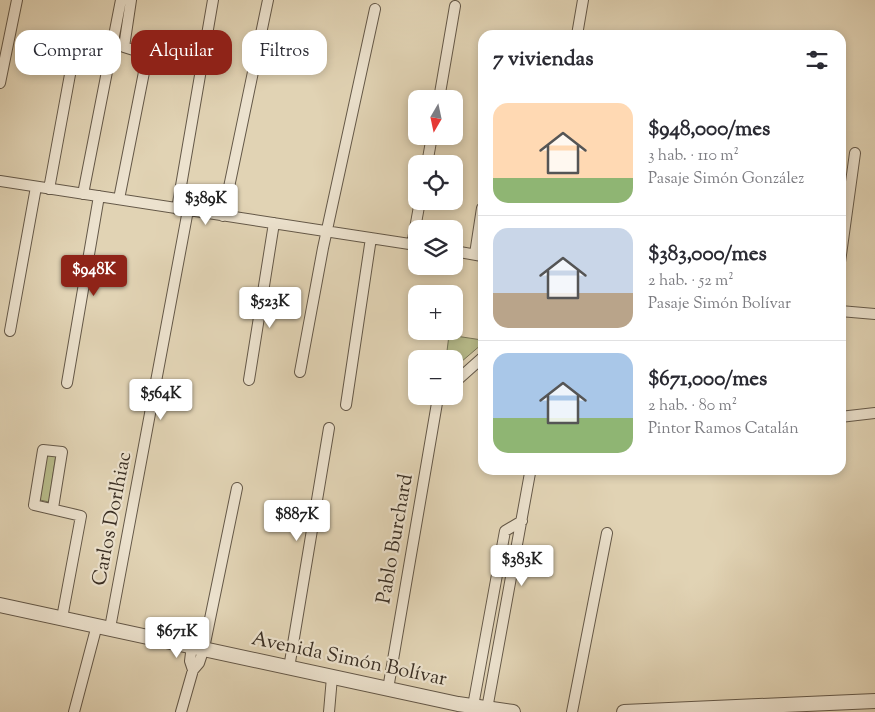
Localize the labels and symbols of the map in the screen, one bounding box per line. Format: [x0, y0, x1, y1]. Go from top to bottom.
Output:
north arrow [408, 90, 462, 145]
pin: $389K [171, 184, 241, 226]
pin: $948K [59, 254, 129, 297]
pin: $523K [235, 286, 305, 329]
pin: $564K [126, 378, 196, 421]
street label: Carlos Dorlhiac [86, 450, 140, 588]
street label: Pablo Burchard [370, 472, 422, 606]
pin: $887K [262, 500, 332, 542]
pin: $383K [487, 544, 557, 587]
pin: $671K [142, 616, 212, 659]
street label: Avenida Simón Bolívar [249, 625, 450, 695]

